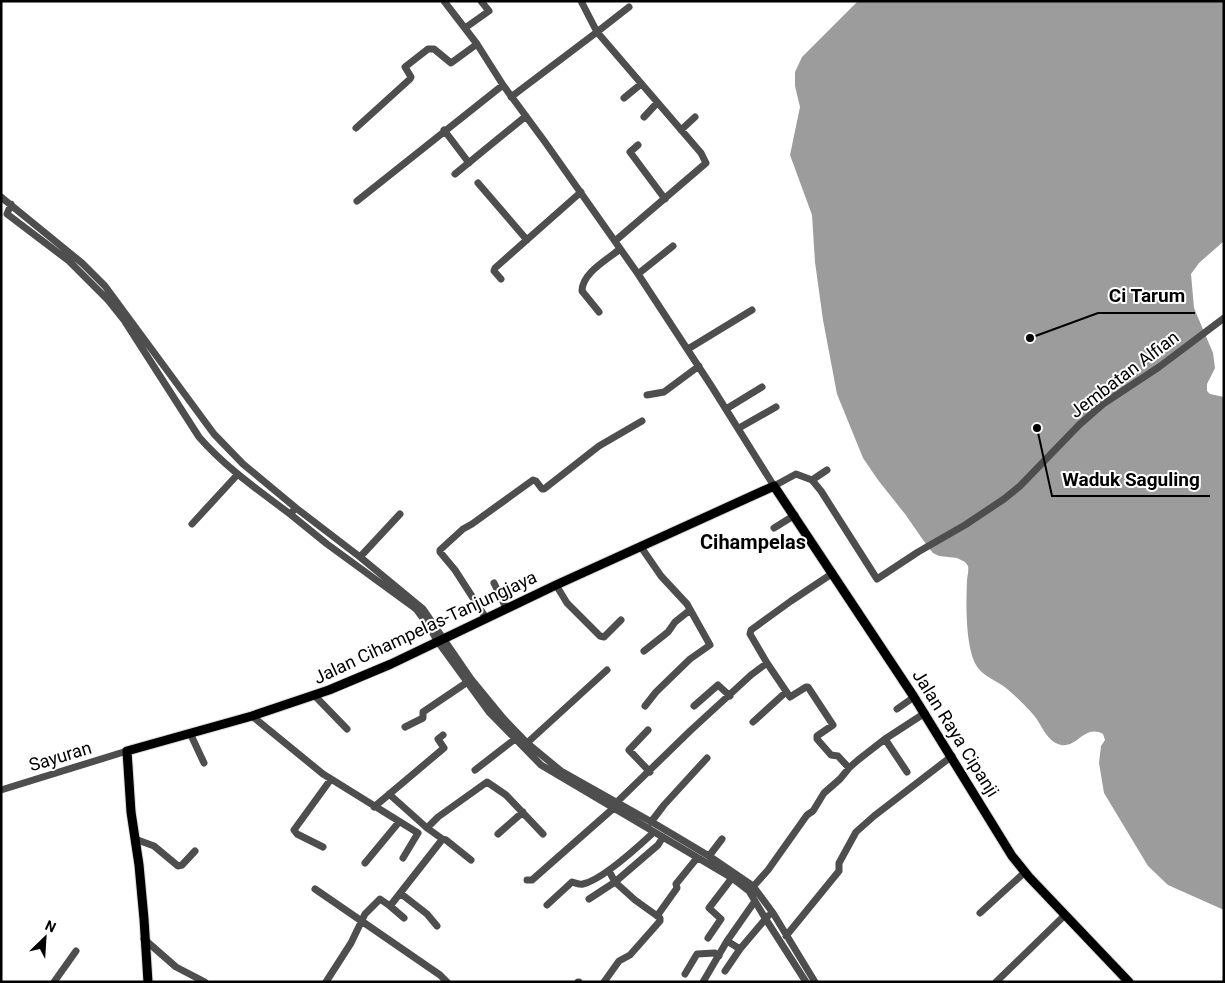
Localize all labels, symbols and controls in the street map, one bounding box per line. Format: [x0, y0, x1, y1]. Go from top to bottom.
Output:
callout: Ci Tarum [1098, 279, 1195, 313]
text: Ci Tarum [1109, 284, 1185, 307]
street label: Jembatan Alfian [1065, 326, 1183, 422]
callout: Waduk Saguling [1052, 462, 1210, 496]
text: Waduk Saguling [1062, 468, 1200, 491]
district label: Cihampelas [700, 530, 806, 554]
street label: Jalan Cihampelas-Tanjungjaya [310, 566, 540, 688]
street label: Jalan Raya Cipanji [908, 665, 1004, 801]
street label: Sayuran [26, 737, 94, 775]
north arrow [20, 913, 70, 963]
text: N [43, 917, 58, 936]

